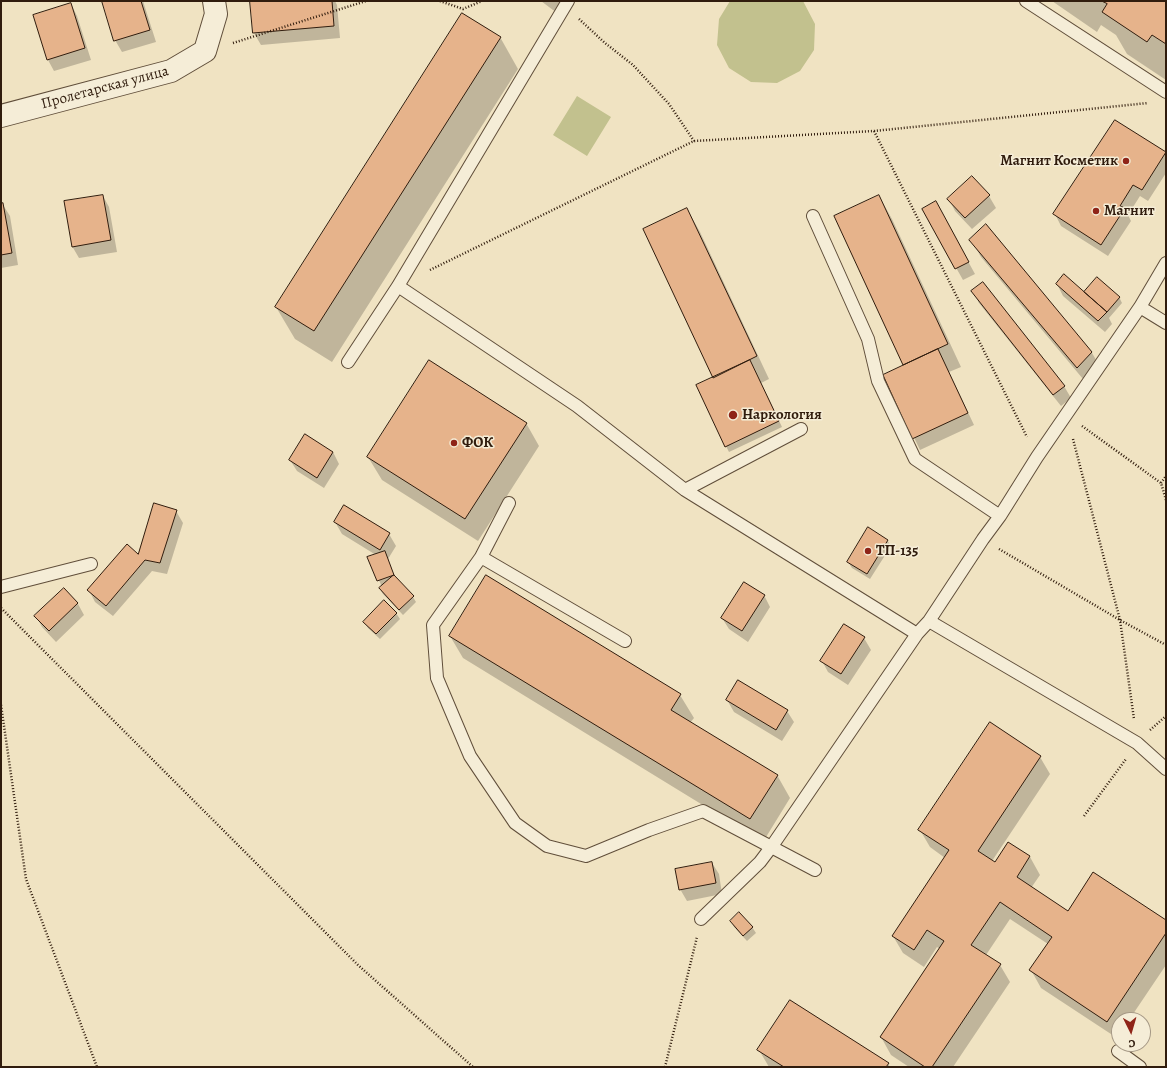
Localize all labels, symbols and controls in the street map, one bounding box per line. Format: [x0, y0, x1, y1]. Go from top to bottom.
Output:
street label: Пролетарская улица [39, 62, 171, 114]
place label: Магнит Косметик [1000, 152, 1118, 170]
marker: Магнит Косметик [1121, 156, 1131, 166]
place label: Магнит [1104, 202, 1155, 220]
marker: Магнит [1091, 206, 1101, 216]
place label: Наркология [742, 406, 822, 424]
marker: Наркология [727, 409, 739, 421]
place label: ФОК [462, 434, 493, 452]
marker: ФОК [449, 438, 459, 448]
place label: ТП-135 [876, 542, 918, 560]
marker: ТП-135 [863, 546, 873, 556]
north arrow [1111, 1012, 1151, 1052]
text: С [1128, 1036, 1136, 1051]

